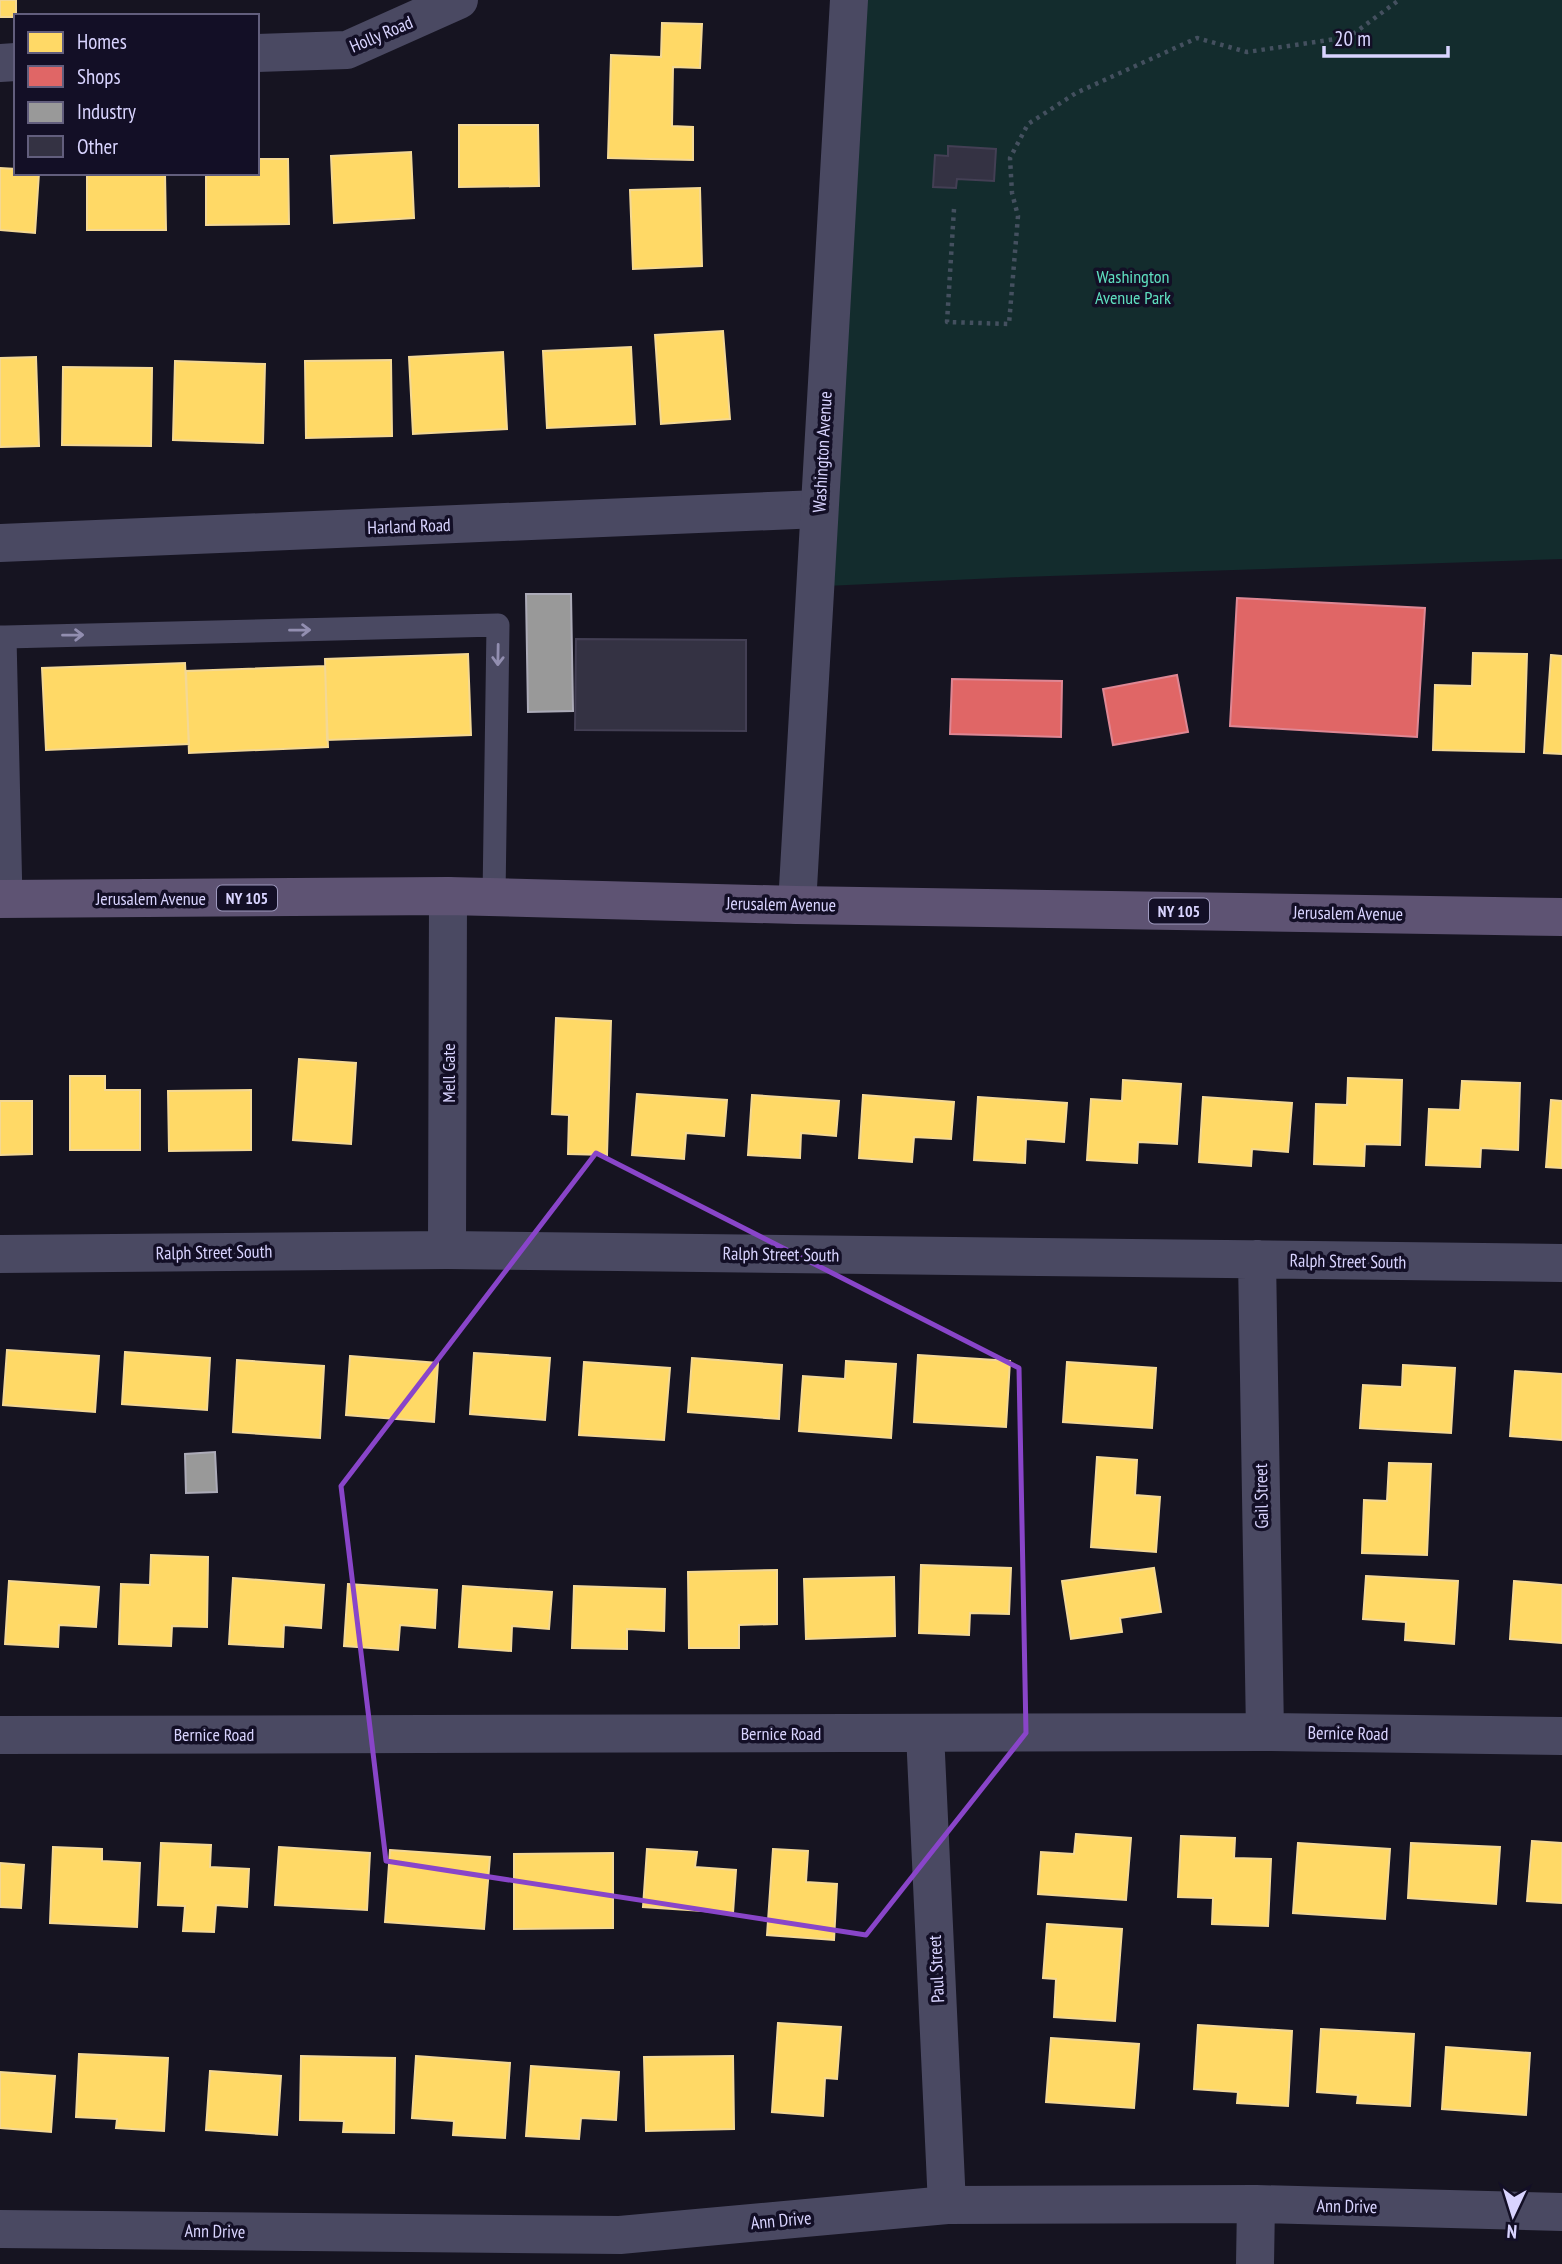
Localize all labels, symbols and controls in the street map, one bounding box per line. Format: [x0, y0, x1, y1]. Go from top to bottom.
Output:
street label: Holly Road [346, 10, 416, 58]
legend [14, 14, 259, 175]
scale bar [1324, 14, 1448, 58]
text: 20 m [1334, 25, 1371, 52]
text: Homes [77, 28, 127, 55]
text: Shops [77, 63, 121, 90]
text: Industry [77, 98, 136, 125]
text: Other [77, 133, 118, 160]
park label: Washington Avenue Park [1095, 265, 1171, 309]
street label: Washington Avenue [807, 391, 837, 513]
street label: Harland Road [367, 513, 451, 539]
one-way arrow [289, 623, 312, 636]
one-way arrow [61, 629, 84, 642]
one-way arrow [491, 643, 504, 666]
road number: NY 105 [217, 885, 277, 910]
street label: Jerusalem Avenue [95, 887, 206, 910]
street label: Jerusalem Avenue [725, 892, 836, 916]
road number: NY 105 [1149, 898, 1209, 923]
street label: Jerusalem Avenue [1292, 901, 1403, 925]
street label: Mell Gate [437, 1043, 460, 1103]
street label: Ralph Street South [155, 1239, 273, 1265]
street label: Ralph Street South [722, 1241, 840, 1267]
street label: Ralph Street South [1289, 1248, 1407, 1274]
street label: Gail Street [1249, 1463, 1273, 1529]
street label: Bernice Road [1307, 1721, 1389, 1745]
street label: Bernice Road [741, 1722, 821, 1745]
street label: Bernice Road [174, 1723, 254, 1746]
street label: Paul Street [923, 1934, 949, 2004]
north arrow [1478, 2180, 1548, 2250]
street label: Ann Drive [1316, 2194, 1378, 2218]
street label: Ann Drive [750, 2206, 812, 2234]
street label: Ann Drive [184, 2219, 246, 2243]
text: N [1506, 2220, 1518, 2244]

